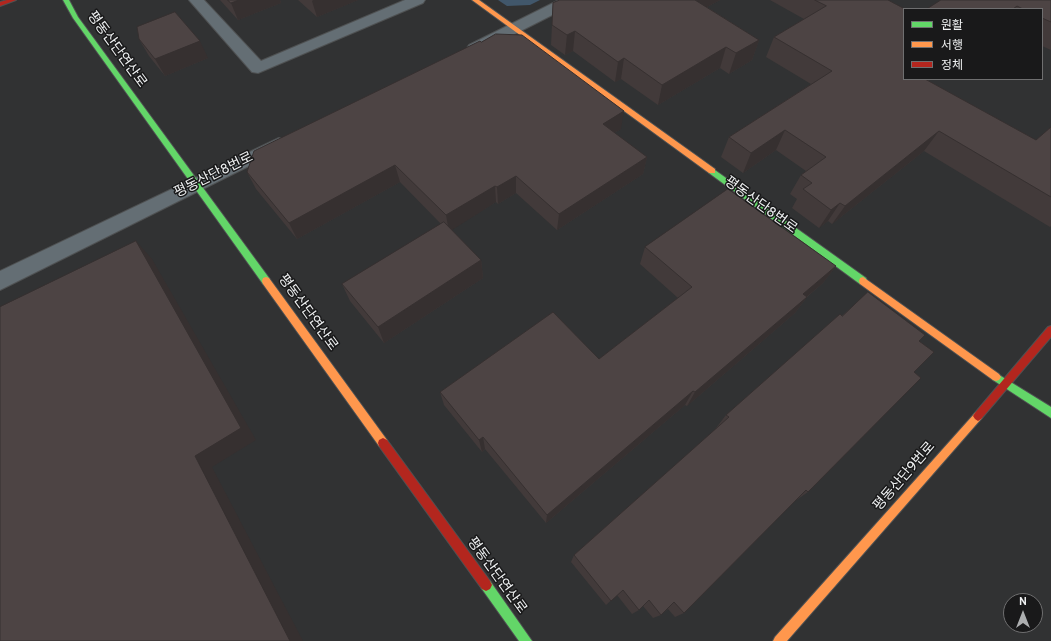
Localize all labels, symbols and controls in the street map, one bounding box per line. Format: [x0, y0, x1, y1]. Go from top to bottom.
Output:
legend [903, 8, 1043, 80]
street label: 평동산단연산로 [83, 9, 149, 91]
text: 원활 [941, 18, 963, 34]
text: 서행 [941, 38, 963, 54]
text: 정체 [941, 58, 963, 74]
street label: 평동산단8번로 [172, 150, 256, 202]
street label: 평동산단8번로 [720, 174, 800, 238]
street label: 평동산단연산로 [274, 272, 340, 354]
street label: 평동산단9번로 [871, 439, 939, 515]
street label: 평동산단연산로 [463, 535, 529, 617]
north arrow [1003, 593, 1043, 633]
text: N [1019, 595, 1027, 609]

